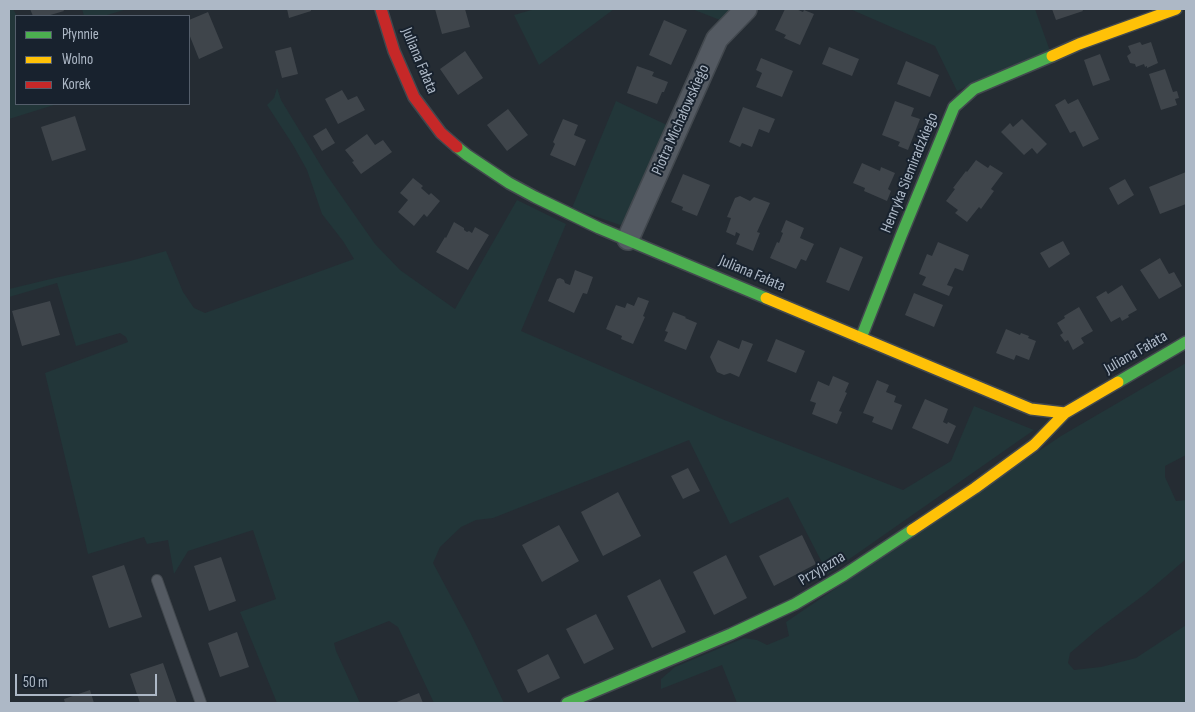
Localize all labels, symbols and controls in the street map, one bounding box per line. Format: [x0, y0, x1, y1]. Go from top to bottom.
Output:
legend [15, 15, 190, 105]
text: Płynnie [62, 25, 99, 44]
street label: Juliana Fałata [396, 25, 442, 97]
text: Wolno [62, 50, 93, 69]
street label: Piotra Michałowskiego [648, 62, 714, 178]
text: Korek [62, 75, 91, 94]
street label: Henryka Siemiradzkiego [877, 110, 943, 236]
street label: Juliana Fałata [716, 251, 788, 297]
street label: Juliana Fałata [1101, 327, 1171, 379]
street label: Przyjazna [795, 548, 849, 590]
scale bar [18, 664, 160, 696]
text: 50 m [23, 673, 48, 692]

